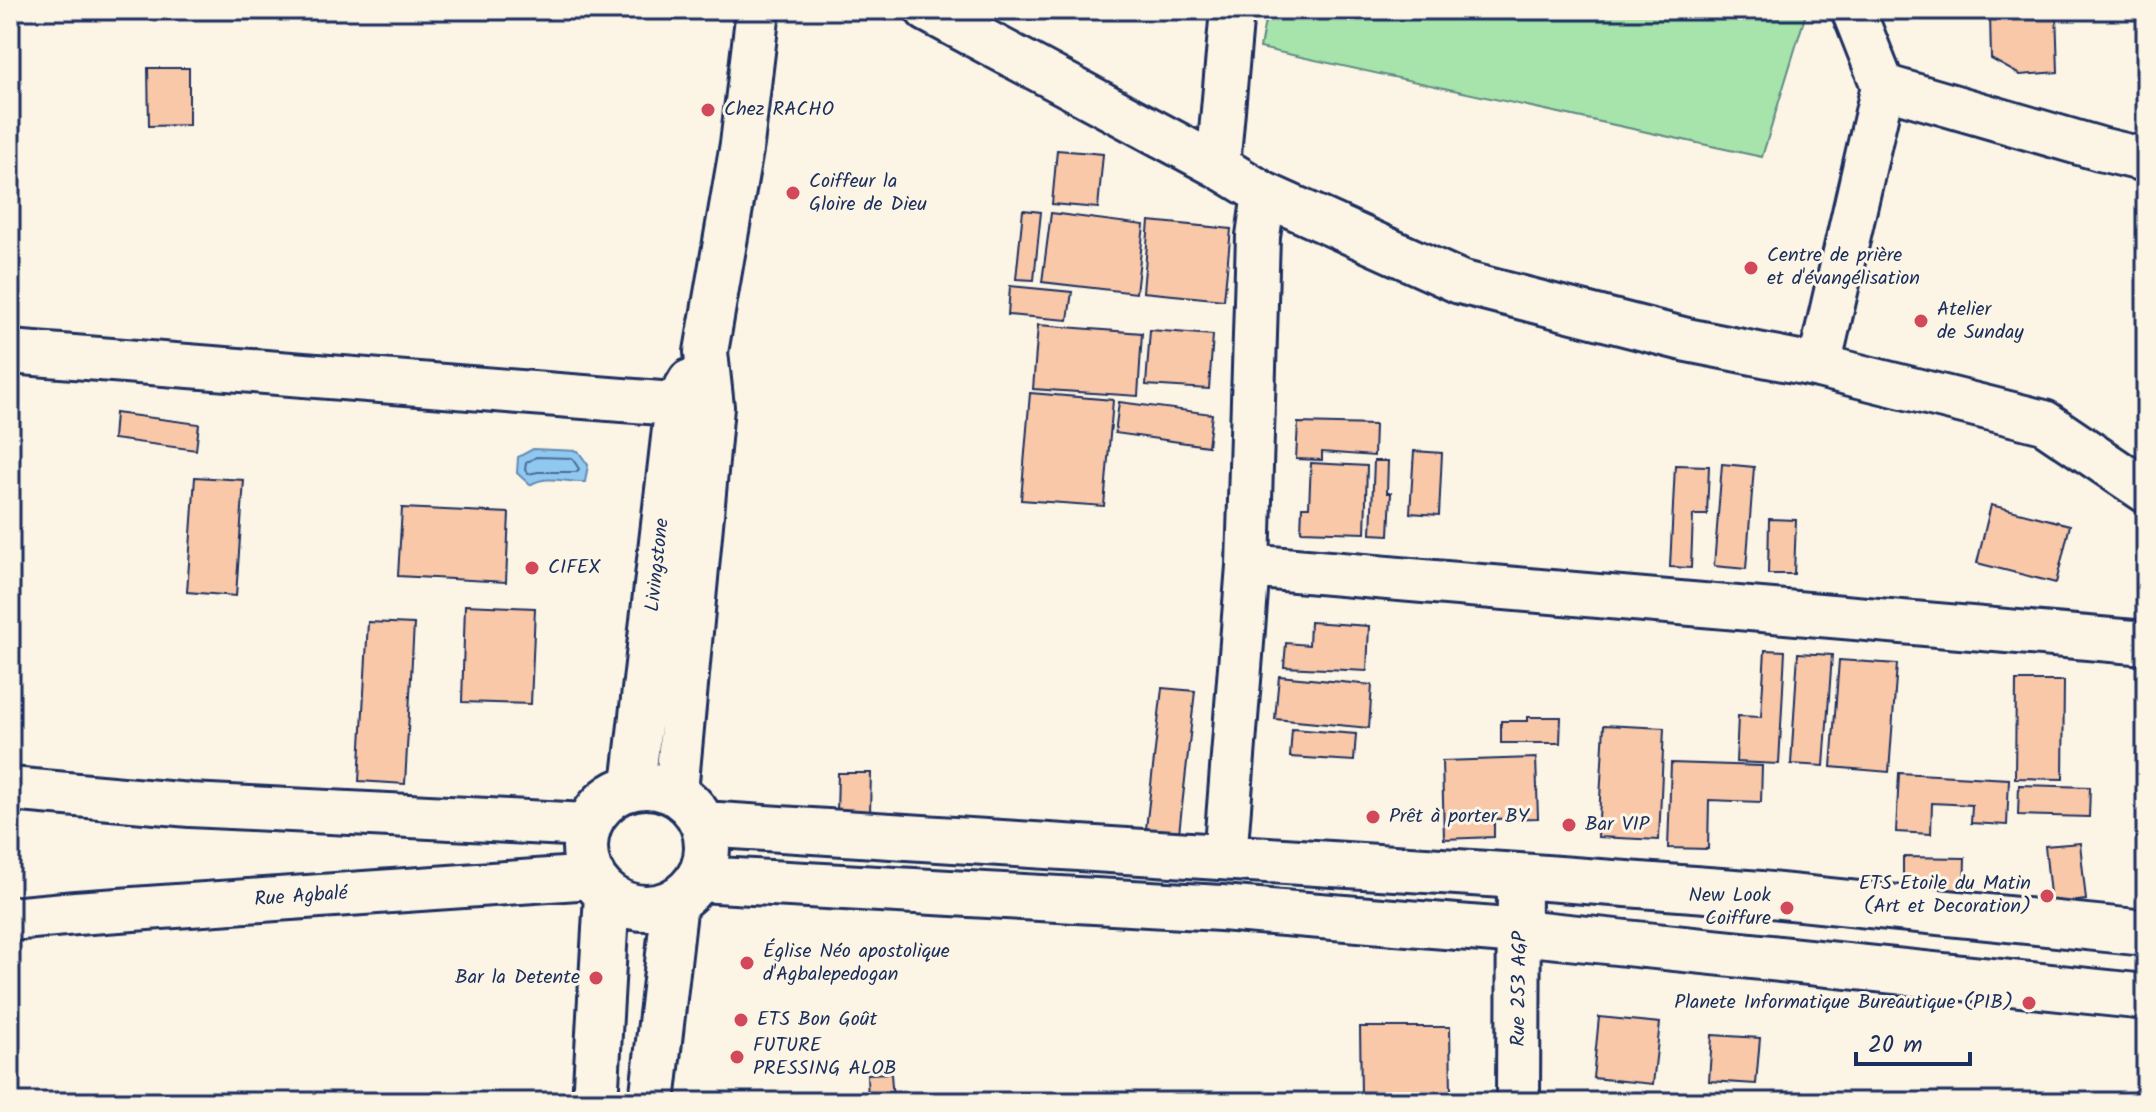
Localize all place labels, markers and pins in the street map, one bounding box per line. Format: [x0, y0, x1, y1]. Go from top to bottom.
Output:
place label: Chez RACHO [724, 94, 834, 126]
marker: Chez RACHO [699, 101, 717, 119]
place label: Coiffeur la Gloire de Dieu [809, 166, 927, 221]
marker: Coiffeur la Gloire de Dieu [784, 184, 802, 202]
place label: Centre de prière et d'évangélisation [1767, 240, 1920, 295]
marker: Centre de prière et d'évangélisation [1742, 259, 1760, 277]
place label: Atelier de Sunday [1937, 294, 2024, 349]
marker: Atelier de Sunday [1912, 312, 1930, 330]
place label: CIFEX [548, 552, 601, 584]
marker: CIFEX [523, 559, 541, 577]
place label: Prêt à porter BY [1389, 801, 1531, 833]
marker: Prêt à porter BY [1364, 808, 1382, 826]
place label: Bar VIP [1585, 809, 1651, 841]
marker: Bar VIP [1560, 816, 1578, 834]
place label: ETS Etoile du Matin (Art et Decoration) [1859, 868, 2031, 923]
place label: New Look Coiffure [1689, 880, 1772, 935]
marker: ETS Etoile du Matin (Art et Decoration) [2038, 887, 2056, 905]
marker: New Look Coiffure [1778, 899, 1796, 917]
place label: Église Néo apostolique d'Agbalepedogan [763, 936, 950, 991]
marker: Église Néo apostolique d'Agbalepedogan [738, 954, 756, 972]
place label: Bar la Detente [455, 962, 580, 994]
marker: Bar la Detente [587, 969, 605, 987]
place label: Planete Informatique Bureautique (PIB) [1674, 987, 2013, 1019]
marker: Planete Informatique Bureautique (PIB) [2020, 994, 2038, 1012]
place label: ETS Bon Goût [757, 1004, 877, 1036]
marker: ETS Bon Goût [732, 1011, 750, 1029]
place label: FUTURE PRESSING ALOB [753, 1030, 897, 1085]
marker: FUTURE PRESSING ALOB [728, 1048, 746, 1066]

